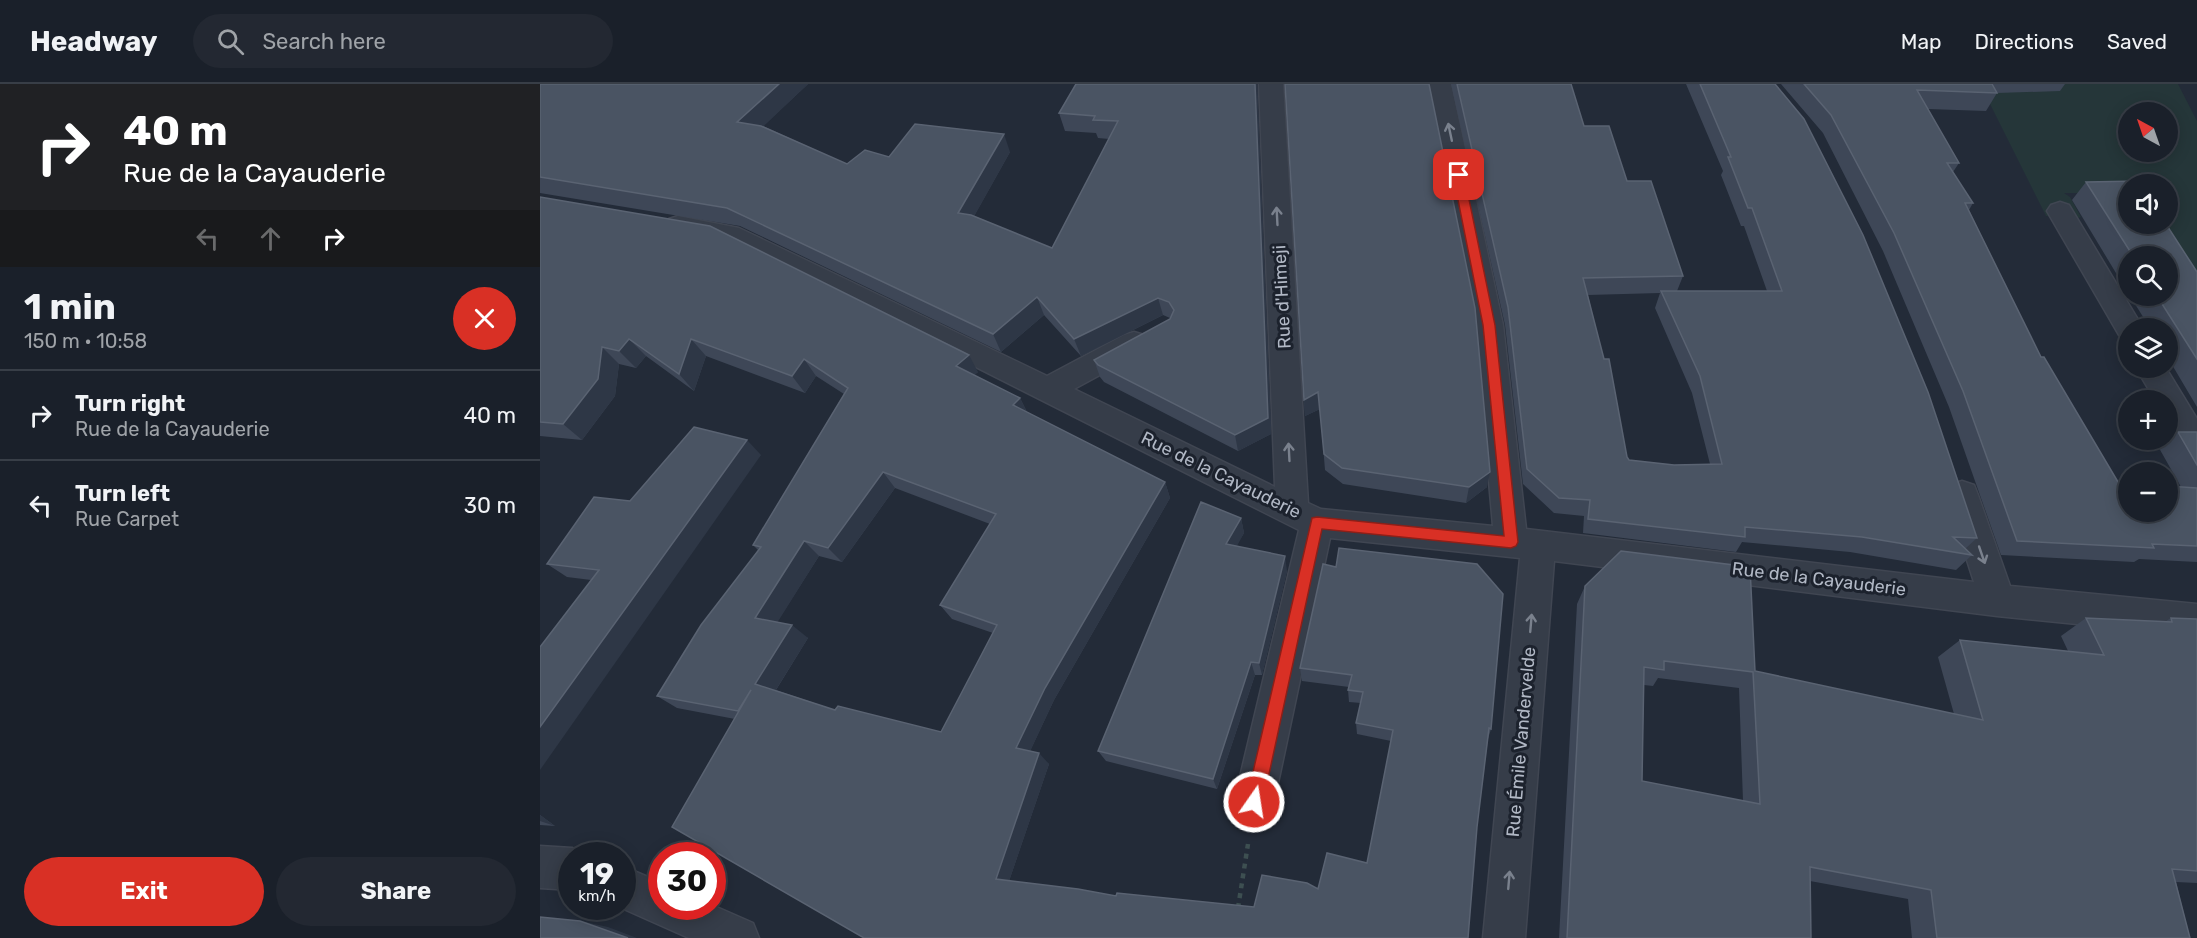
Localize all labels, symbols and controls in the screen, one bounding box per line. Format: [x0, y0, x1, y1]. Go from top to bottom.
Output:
search box [193, 14, 613, 68]
text: Headway [30, 25, 157, 58]
icon: search [214, 25, 247, 58]
text: Search here [262, 28, 386, 55]
text: Map [1901, 29, 1942, 54]
text: Directions [1975, 29, 2074, 54]
text: Saved [2107, 29, 2167, 54]
north arrow [2118, 102, 2178, 162]
map controls [2118, 102, 2178, 522]
text: 40 m [123, 106, 228, 156]
icon: right [24, 108, 102, 186]
one-way arrow [1444, 123, 1455, 142]
pin [1433, 149, 1484, 200]
text: Rue de la Cayauderie [123, 157, 386, 189]
icon: arrive [1442, 158, 1475, 191]
button: sound [2118, 174, 2178, 234]
one-way arrow [1272, 206, 1283, 226]
icon: left [191, 222, 224, 255]
icon: ahead [254, 222, 287, 255]
icon: right [317, 222, 350, 255]
street label: Rue d'Himeji [1268, 245, 1296, 349]
button: search [2118, 246, 2178, 306]
text: 1 min [24, 285, 116, 328]
button: close [453, 287, 516, 350]
button: layers [2118, 318, 2178, 378]
text: 150 m · 10:58 [24, 329, 147, 353]
text: Turn right [75, 390, 185, 417]
button: + [2118, 390, 2178, 450]
icon: right [24, 399, 57, 432]
text: 40 m [463, 402, 516, 429]
text: Rue de la Cayauderie [75, 417, 270, 441]
street label: Rue de la Cayauderie [1137, 427, 1305, 523]
one-way arrow [1284, 443, 1295, 463]
button: − [2118, 462, 2178, 522]
text: Turn left [75, 480, 170, 507]
icon: left [24, 489, 57, 522]
text: 30 m [464, 492, 516, 519]
text: Rue Carpet [75, 507, 179, 531]
one-way arrow [1977, 545, 1988, 564]
street label: Rue de la Cayauderie [1731, 557, 1907, 601]
one-way arrow [1526, 613, 1537, 633]
street label: Rue Émile Vandervelde [1502, 646, 1540, 838]
position arrow [1222, 770, 1286, 834]
speed limit sign: 30 [648, 842, 726, 920]
text: 19 [580, 856, 614, 892]
button: Exit [24, 857, 264, 926]
button: Share [276, 857, 516, 926]
one-way arrow [1504, 870, 1515, 890]
text: km/h [578, 887, 616, 905]

